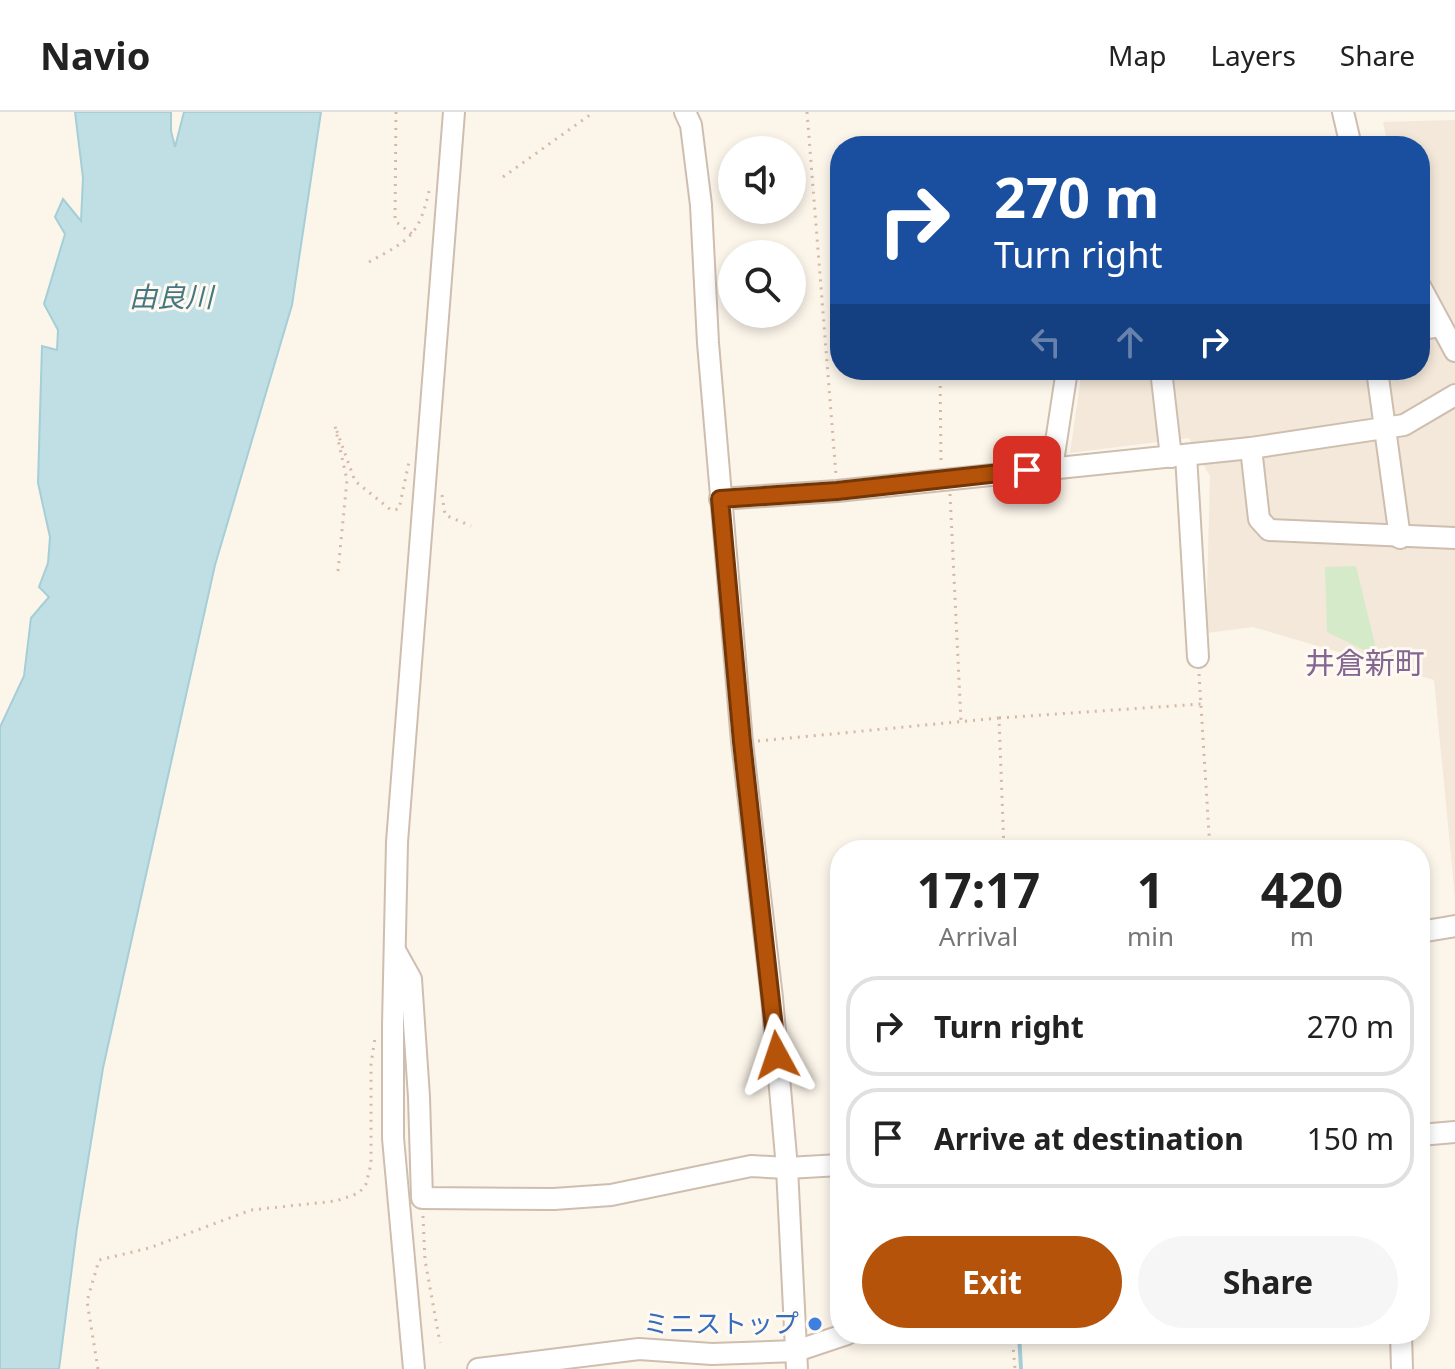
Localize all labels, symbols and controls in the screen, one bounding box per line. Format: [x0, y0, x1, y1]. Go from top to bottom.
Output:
text: Navio [40, 29, 150, 81]
text: Map [1108, 36, 1166, 74]
text: Layers [1210, 36, 1296, 74]
text: Share [1340, 36, 1415, 74]
map controls [718, 136, 806, 328]
button: sound [718, 136, 806, 224]
text: 270 m [994, 158, 1159, 234]
icon: right [862, 168, 966, 272]
text: Turn right [994, 230, 1162, 279]
button: search [718, 240, 806, 328]
water label: 由良川 [129, 277, 216, 315]
icon: left [1024, 320, 1068, 364]
icon: ahead [1108, 320, 1152, 364]
icon: right [1192, 320, 1236, 364]
pin [993, 436, 1061, 504]
icon: arrive [1005, 448, 1049, 492]
district label: 井倉新町 [1305, 642, 1425, 683]
text: 17:17 [917, 857, 1040, 922]
text: 1 [1137, 857, 1164, 922]
text: 420 [1261, 857, 1343, 922]
text: Arrival [939, 918, 1018, 954]
text: min [1127, 918, 1174, 954]
text: m [1290, 918, 1314, 954]
icon: right [866, 1004, 910, 1048]
text: Turn right [934, 1006, 1084, 1047]
text: 270 m [1307, 1006, 1394, 1047]
position arrow [735, 1013, 819, 1097]
icon: arrive [866, 1116, 910, 1160]
text: Arrive at destination [934, 1118, 1244, 1159]
text: 150 m [1307, 1118, 1394, 1159]
button: Exit [862, 1236, 1122, 1328]
button: Share [1138, 1236, 1398, 1328]
place label: ミニストップ [643, 1305, 799, 1341]
marker: ミニストップ [806, 1315, 824, 1333]

